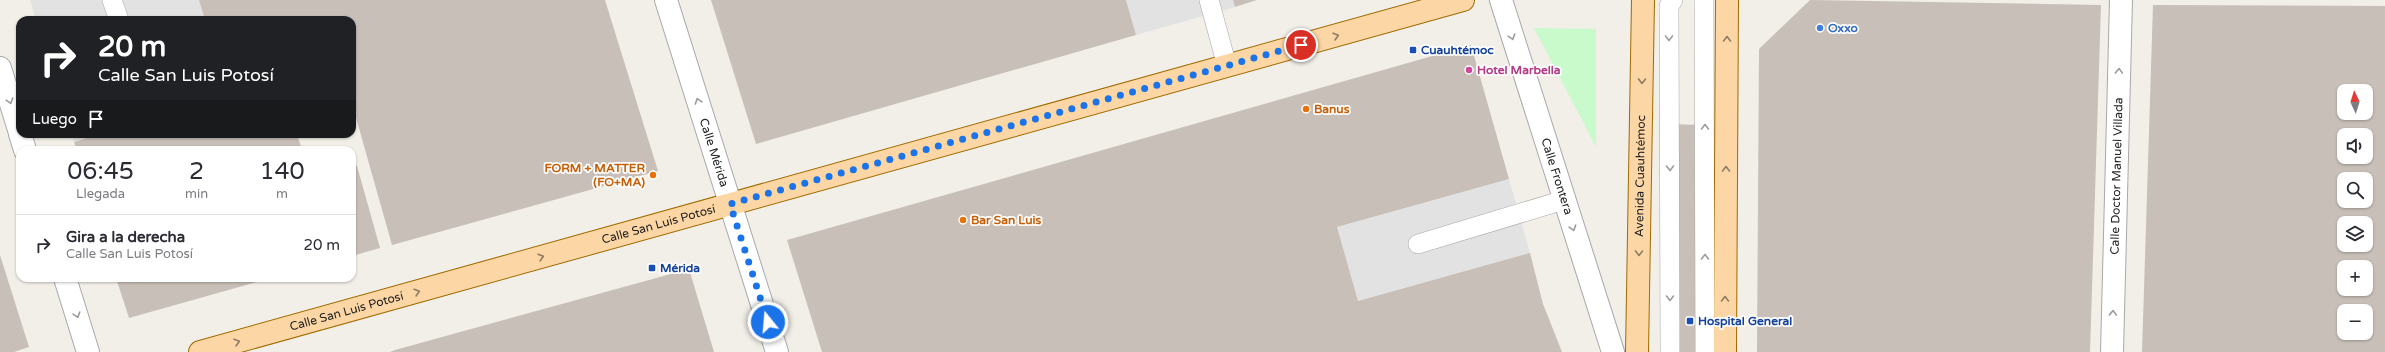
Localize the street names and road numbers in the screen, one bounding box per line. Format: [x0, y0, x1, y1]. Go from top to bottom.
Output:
street label: Calle Doctor Manuel Villada [2107, 97, 2126, 255]
street label: Avenida Cuauhtémoc [1632, 115, 1648, 237]
street label: Calle Mérida [697, 117, 731, 189]
street label: Calle Frontera [1538, 136, 1576, 216]
street label: Calle San Luis Potosí [600, 202, 717, 247]
street label: Calle San Luis Potosí [288, 289, 405, 334]

